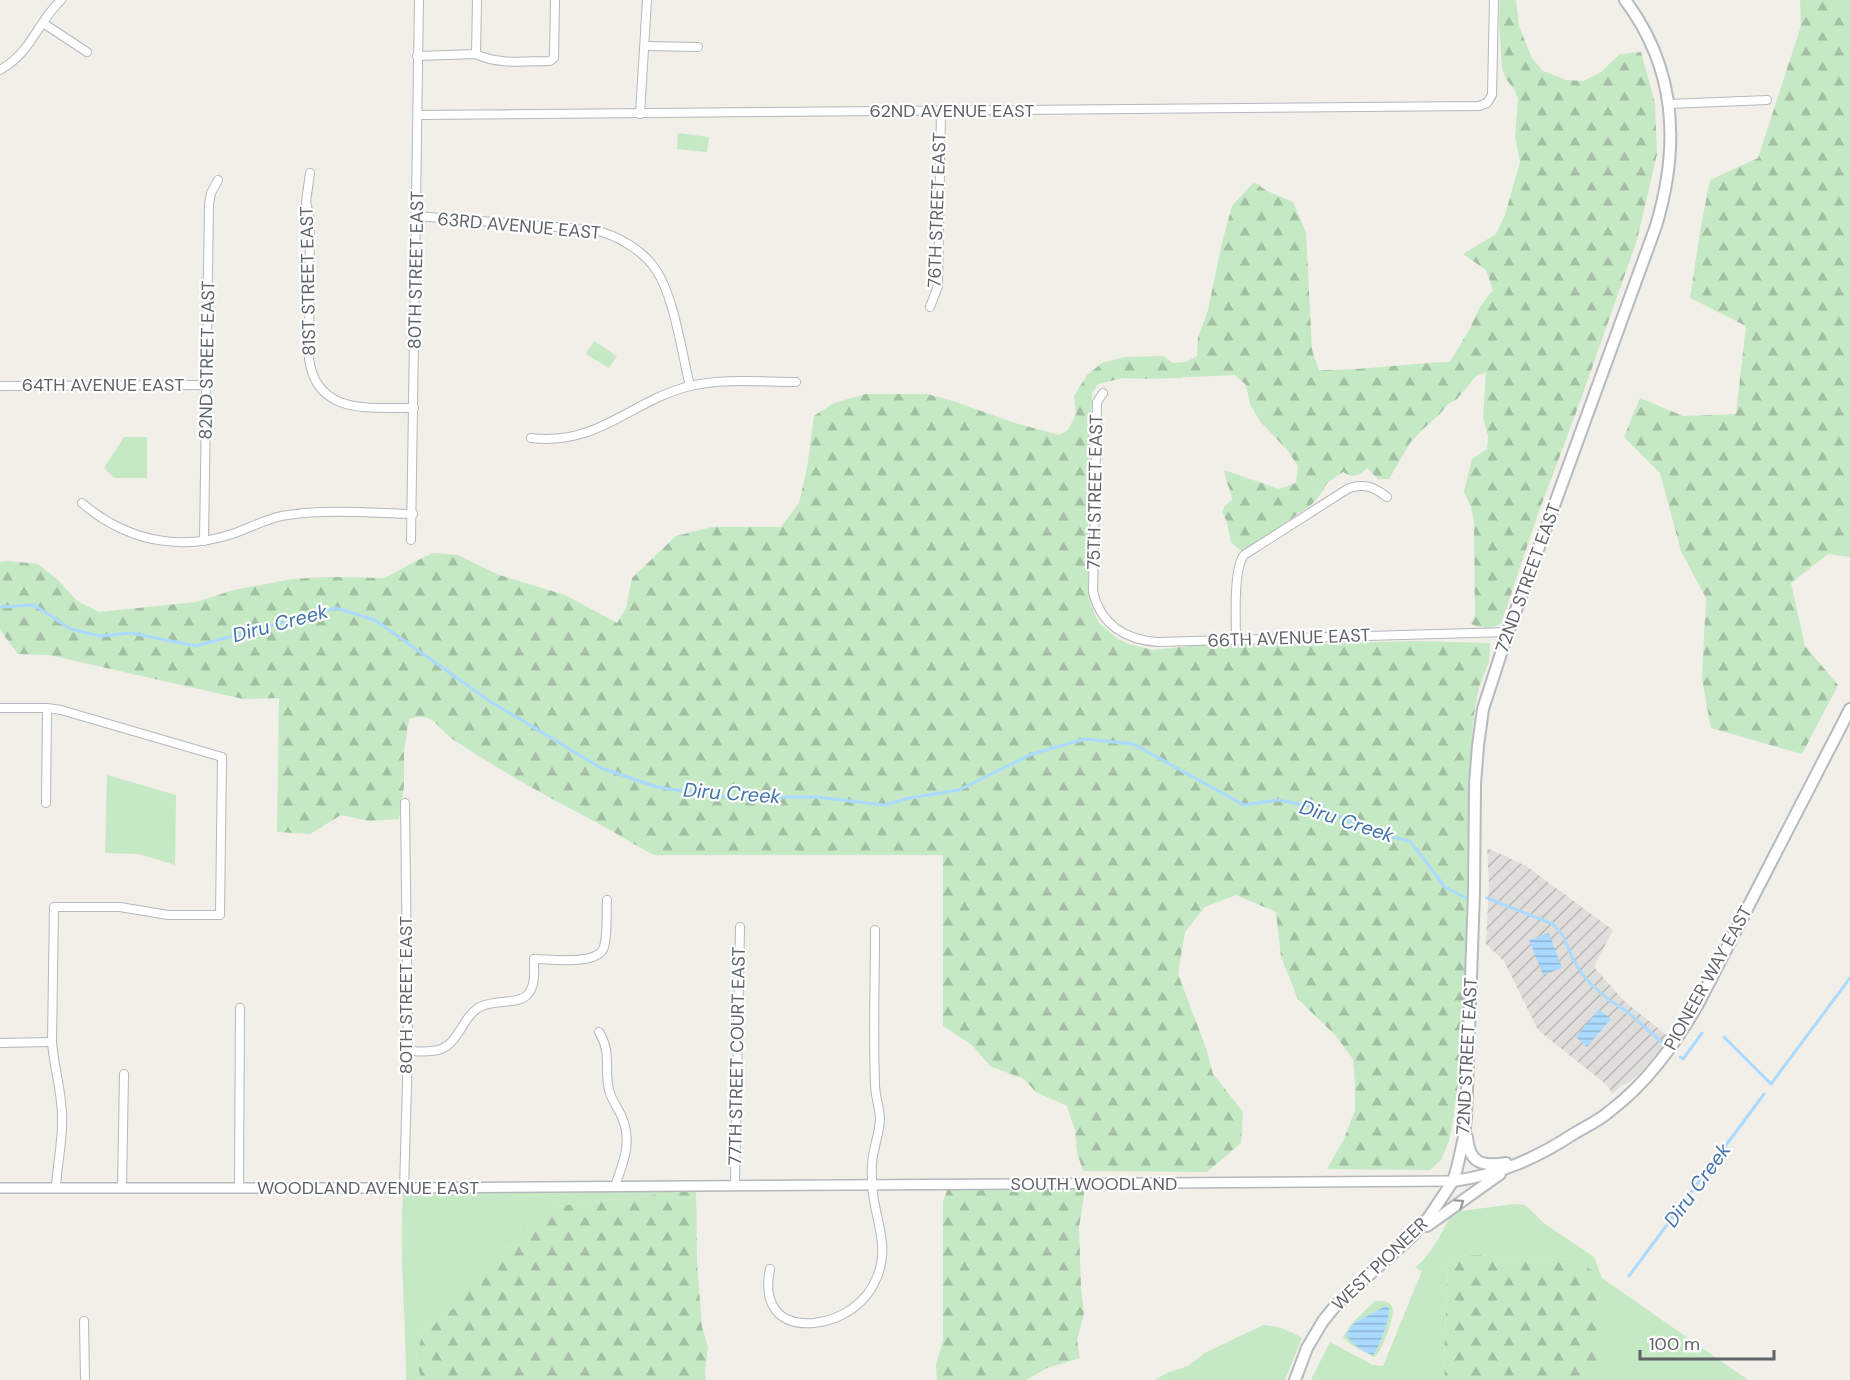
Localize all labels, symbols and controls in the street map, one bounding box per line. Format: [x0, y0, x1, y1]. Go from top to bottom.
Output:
street label: 62ND AVENUE EAST [870, 99, 1034, 123]
street label: 76TH STREET EAST [922, 132, 952, 288]
street label: 80TH STREET EAST [403, 191, 429, 349]
street label: 81ST STREET EAST [295, 206, 321, 356]
street label: 63RD AVENUE EAST [436, 207, 602, 245]
street label: 82ND STREET EAST [194, 280, 220, 440]
street label: 64TH AVENUE EAST [22, 373, 184, 397]
street label: 75TH STREET EAST [1082, 414, 1108, 570]
street label: 72ND STREET EAST [1490, 500, 1566, 656]
water label: Diru Creek [229, 598, 331, 648]
street label: 66TH AVENUE EAST [1207, 623, 1371, 653]
water label: Diru Creek [682, 777, 782, 809]
water label: Diru Creek [1296, 794, 1398, 849]
street label: PIONEER WAY EAST [1658, 902, 1758, 1054]
street label: 80TH STREET EAST [394, 916, 418, 1074]
street label: 77TH STREET COURT EAST [723, 946, 751, 1166]
street label: 72ND STREET EAST [1451, 977, 1483, 1135]
water label: Diru Creek [1658, 1137, 1737, 1232]
street label: SOUTH WOODLAND [1011, 1172, 1177, 1196]
street label: WOODLAND AVENUE EAST [257, 1176, 479, 1200]
one-way arrow [1453, 1199, 1464, 1210]
street label: WEST PIONEER [1327, 1212, 1433, 1316]
scale bar [1640, 1323, 1774, 1361]
text: 100 m [1649, 1332, 1700, 1356]

